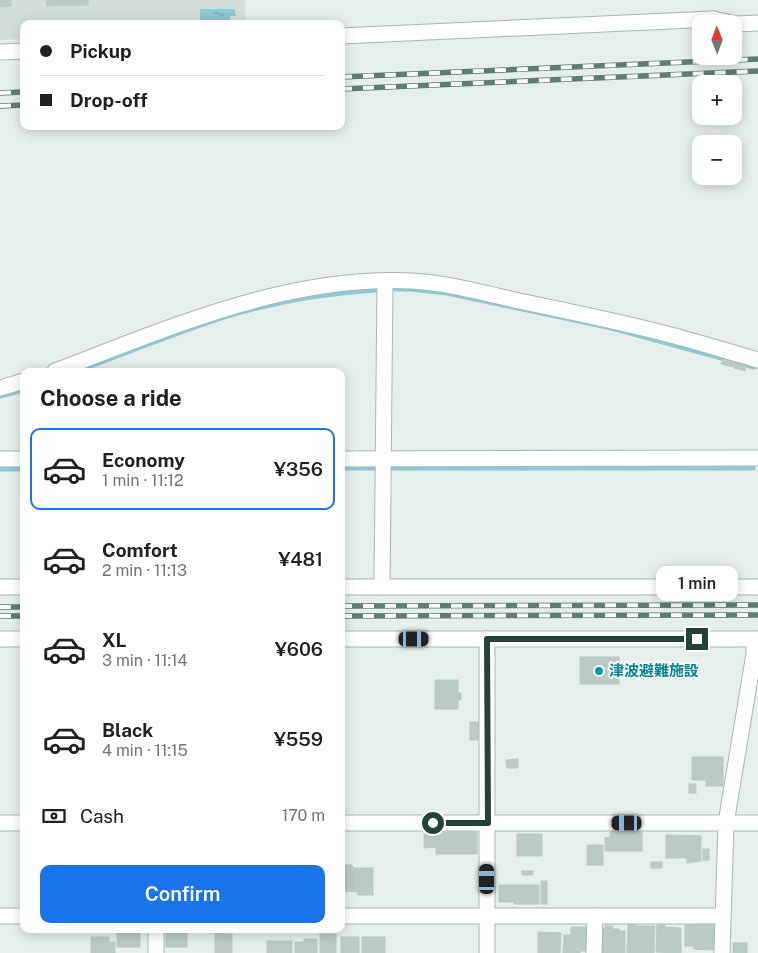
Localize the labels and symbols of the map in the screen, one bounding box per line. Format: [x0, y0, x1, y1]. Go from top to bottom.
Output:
north arrow [692, 15, 742, 65]
callout: 1 min [656, 566, 738, 602]
route end [686, 628, 708, 650]
car [399, 632, 429, 647]
place label: 津波避難施設 [609, 662, 699, 679]
marker: 津波避難施設 [593, 665, 605, 677]
route start [422, 812, 444, 834]
car [612, 816, 642, 831]
car [479, 864, 494, 894]

